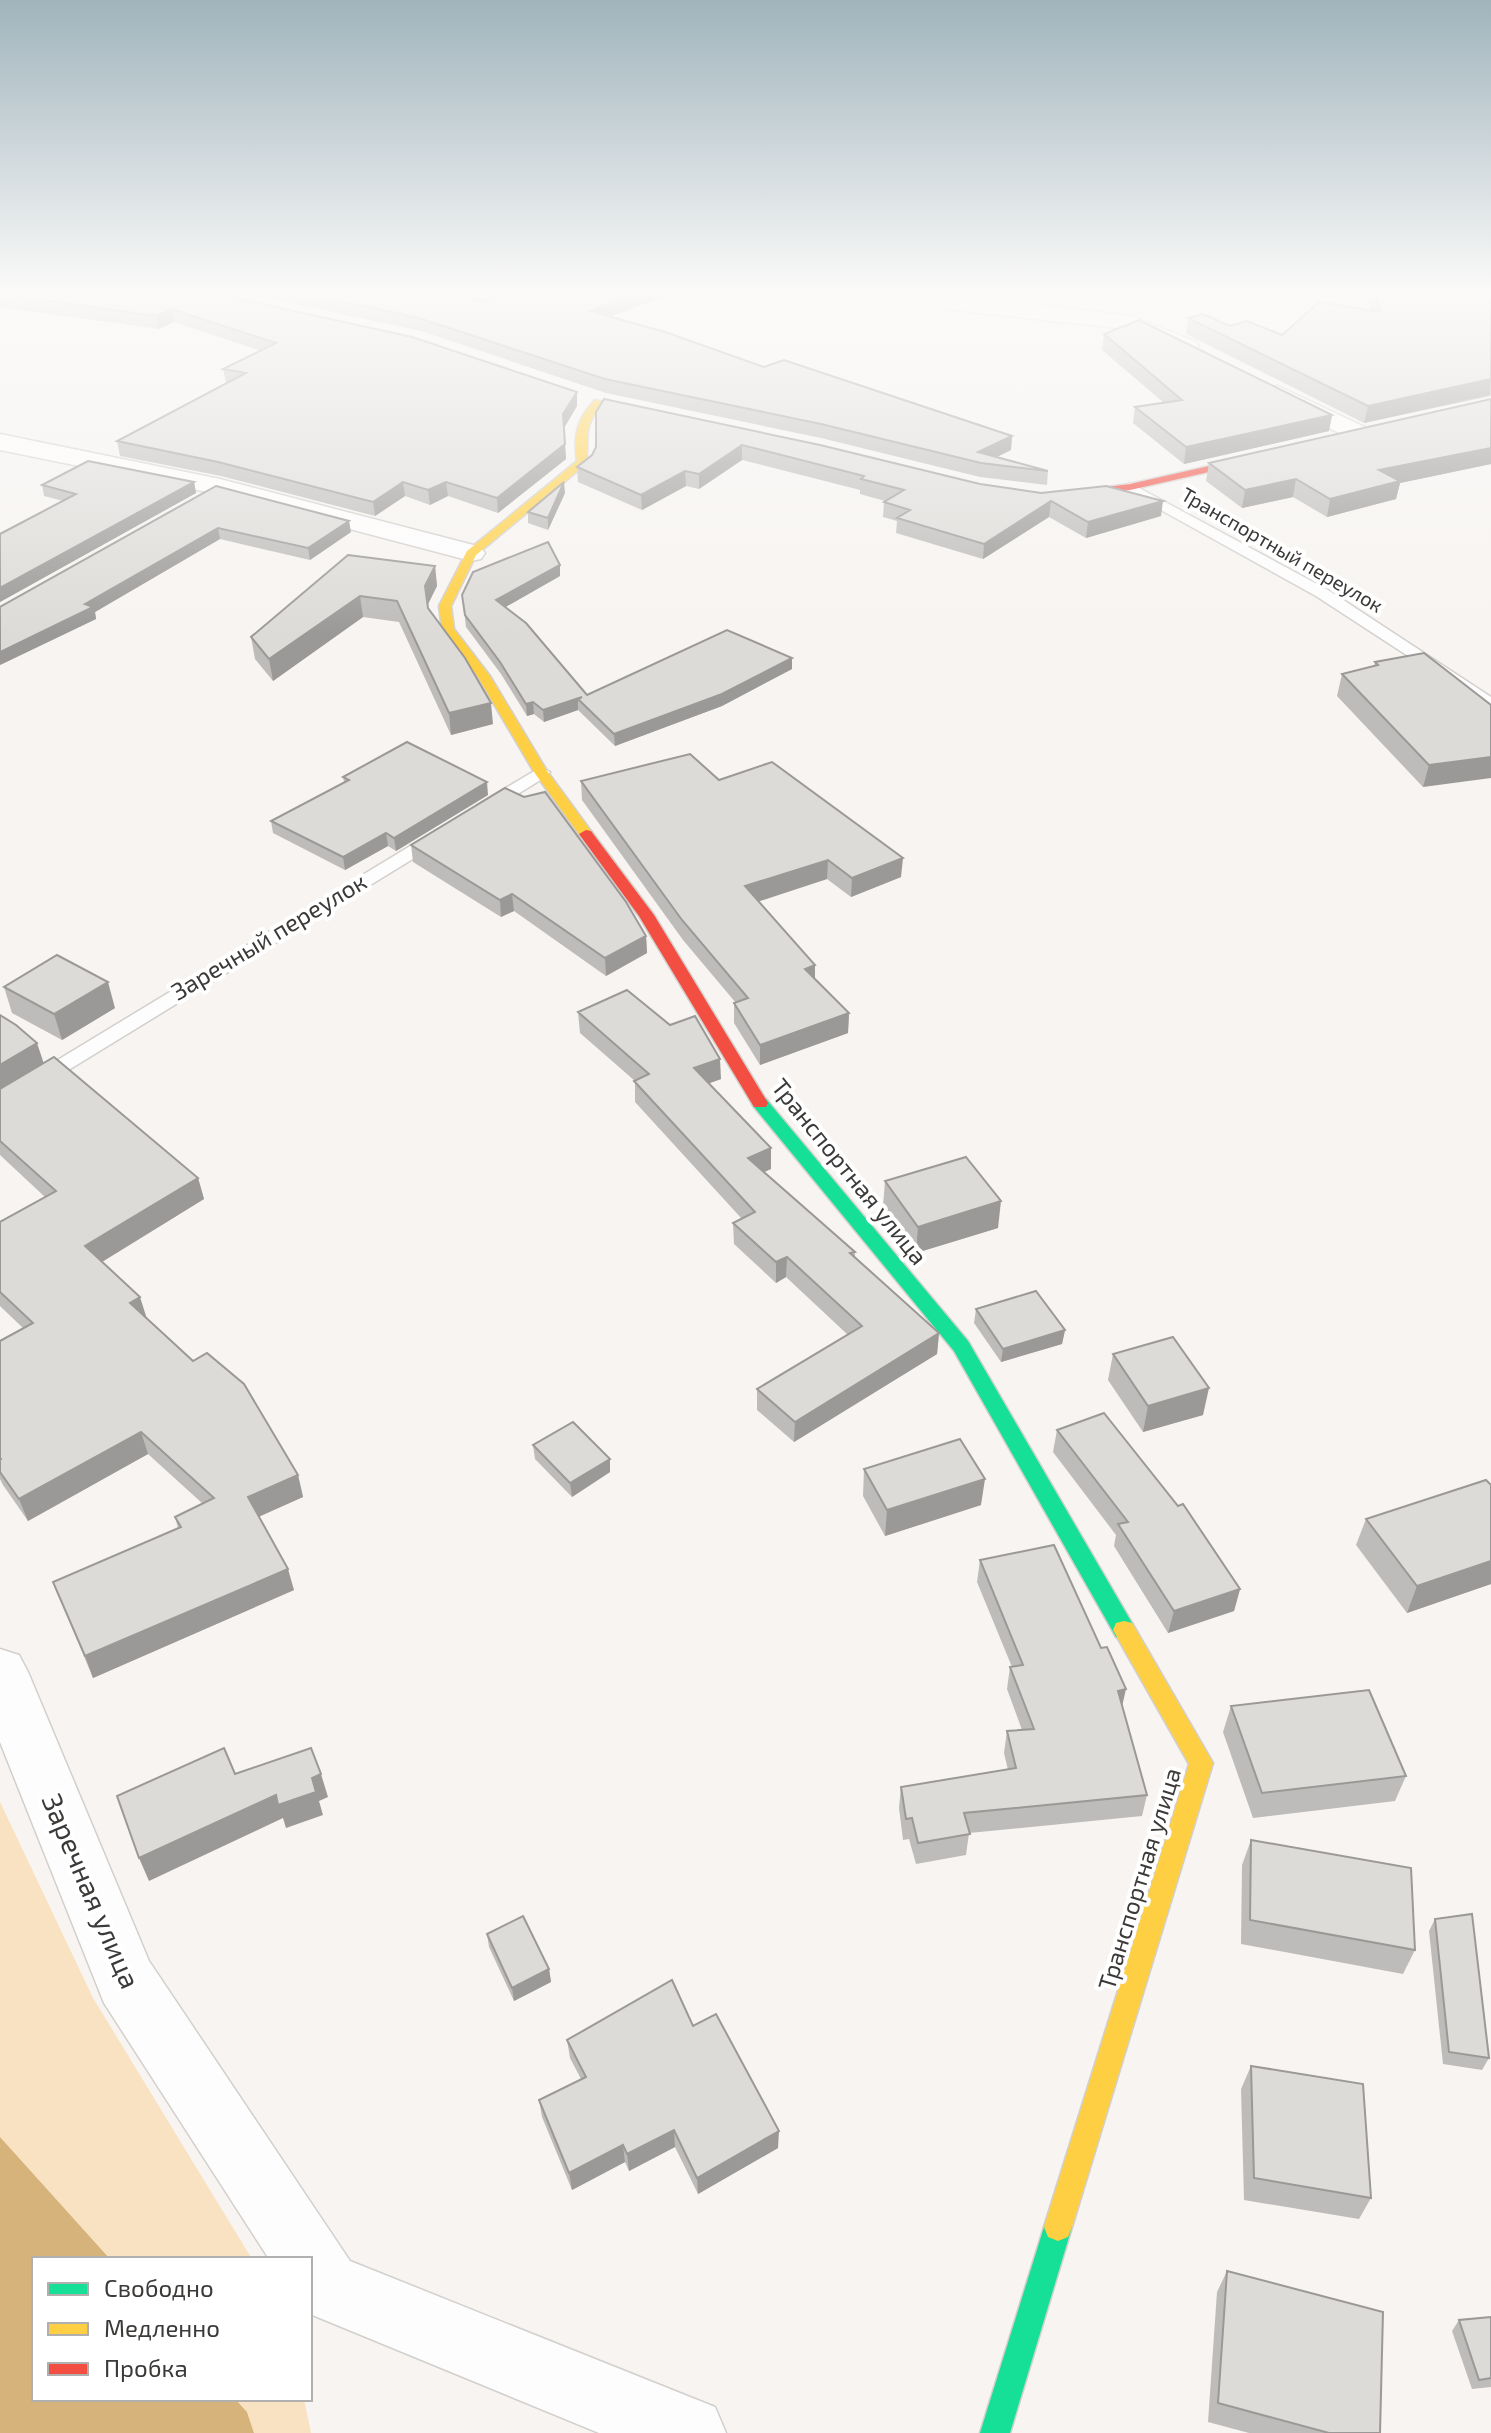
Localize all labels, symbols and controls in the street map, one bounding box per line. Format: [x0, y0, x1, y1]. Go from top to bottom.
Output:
street label: Транспортный переулок [1177, 482, 1388, 618]
street label: Заречный переулок [165, 866, 372, 1006]
street label: Транспортная улица [765, 1072, 934, 1270]
street label: Транспортная улица [1091, 1764, 1187, 1993]
street label: Заречная улица [36, 1788, 148, 1993]
legend [32, 2257, 312, 2401]
text: Свободно [104, 2273, 214, 2302]
text: Медленно [104, 2313, 220, 2342]
text: Пробка [104, 2353, 188, 2382]

